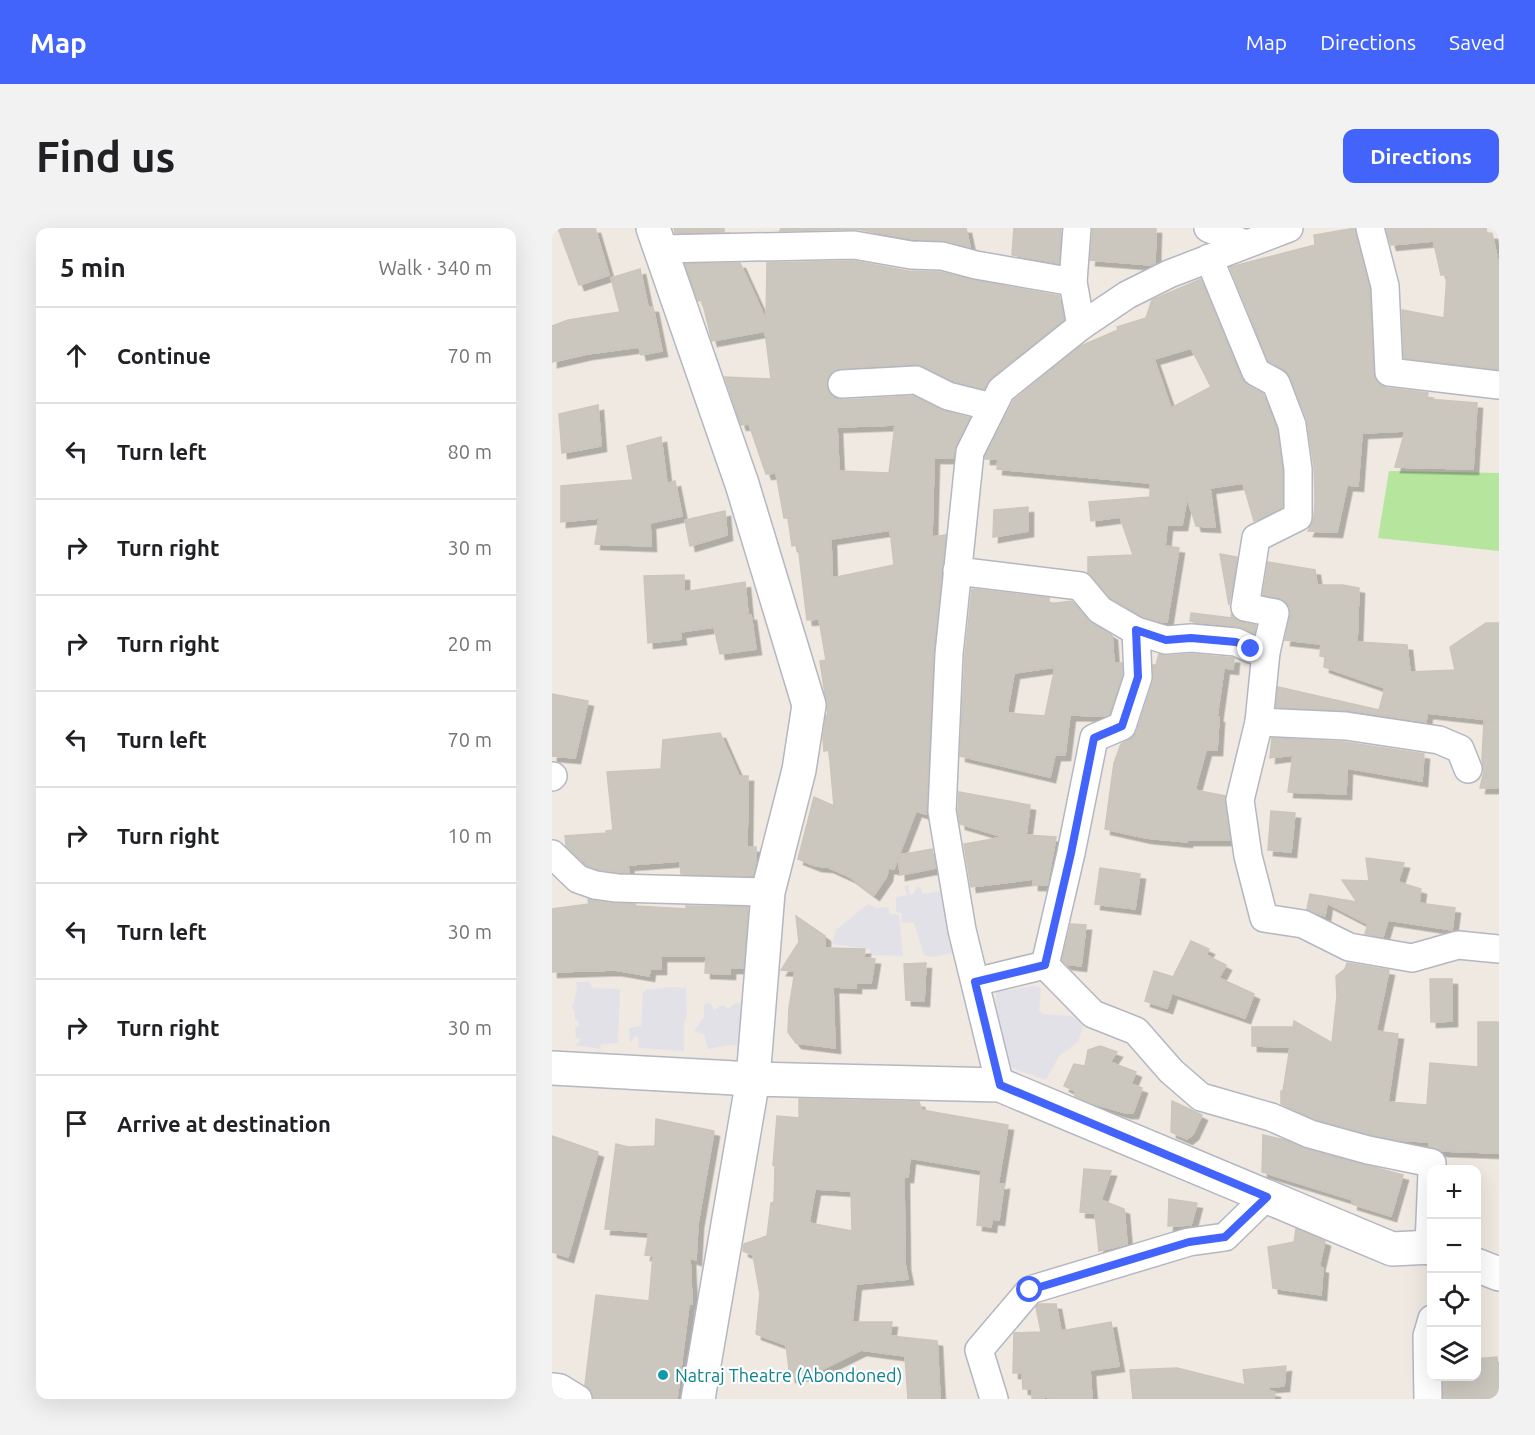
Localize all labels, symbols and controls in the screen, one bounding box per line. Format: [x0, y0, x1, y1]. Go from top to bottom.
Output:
text: Map [30, 27, 87, 58]
text: Map [1246, 30, 1287, 54]
text: Directions [1320, 30, 1416, 54]
text: Saved [1449, 30, 1505, 54]
button: Directions [1343, 129, 1499, 183]
text: Find us [36, 133, 175, 180]
text: 5 min [60, 253, 126, 282]
text: Walk · 340 m [379, 256, 492, 279]
icon: ahead [60, 339, 93, 372]
text: Continue [117, 343, 211, 368]
text: 70 m [448, 344, 492, 367]
icon: left [60, 435, 93, 468]
text: Turn left [117, 439, 207, 464]
text: 80 m [448, 440, 492, 463]
icon: right [60, 531, 93, 564]
text: Turn right [117, 535, 219, 560]
text: 30 m [448, 536, 492, 559]
icon: right [60, 627, 93, 660]
text: Turn right [117, 631, 219, 656]
text: 20 m [448, 632, 492, 655]
route end [1237, 635, 1263, 661]
icon: left [60, 723, 93, 756]
text: Turn left [117, 727, 207, 752]
text: 70 m [448, 728, 492, 751]
icon: right [60, 819, 93, 852]
text: Turn right [117, 823, 219, 848]
text: 10 m [448, 824, 492, 847]
icon: left [60, 915, 93, 948]
text: Turn left [117, 919, 207, 944]
text: 30 m [448, 920, 492, 943]
icon: right [60, 1011, 93, 1044]
text: Turn right [117, 1015, 219, 1040]
text: 30 m [448, 1016, 492, 1039]
icon: arrive [60, 1107, 93, 1140]
text: Arrive at destination [117, 1111, 331, 1136]
map controls [1427, 1165, 1481, 1381]
button: + [1427, 1165, 1481, 1219]
button: − [1427, 1219, 1481, 1273]
button: locate [1427, 1273, 1481, 1327]
route start [1016, 1276, 1042, 1302]
button: layers [1427, 1327, 1481, 1381]
place label: Natraj Theatre (Abondoned) [675, 1365, 902, 1386]
marker: Natraj Theatre (Abondoned) [656, 1368, 670, 1382]

